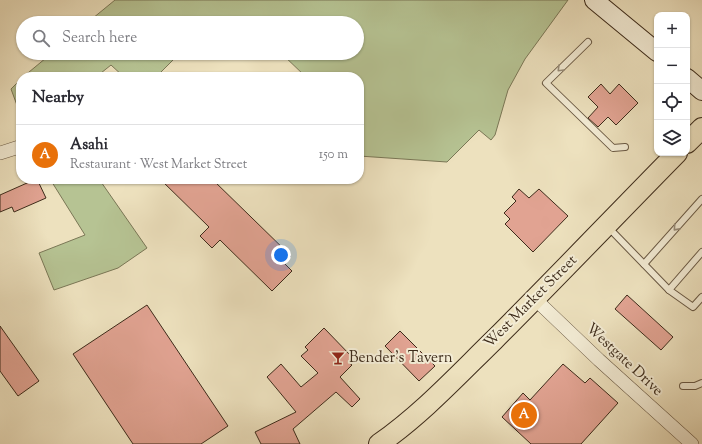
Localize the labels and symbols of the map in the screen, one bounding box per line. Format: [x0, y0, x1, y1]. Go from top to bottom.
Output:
one-way arrow [558, 64, 565, 72]
one-way arrow [674, 224, 681, 231]
your location [271, 245, 291, 265]
street label: West Market Street [480, 251, 582, 353]
street label: Westgate Drive [581, 319, 667, 401]
place label: Bender's Tavern [349, 348, 453, 369]
bar icon: Bender's Tavern [330, 350, 346, 366]
pin: A [511, 400, 537, 430]

